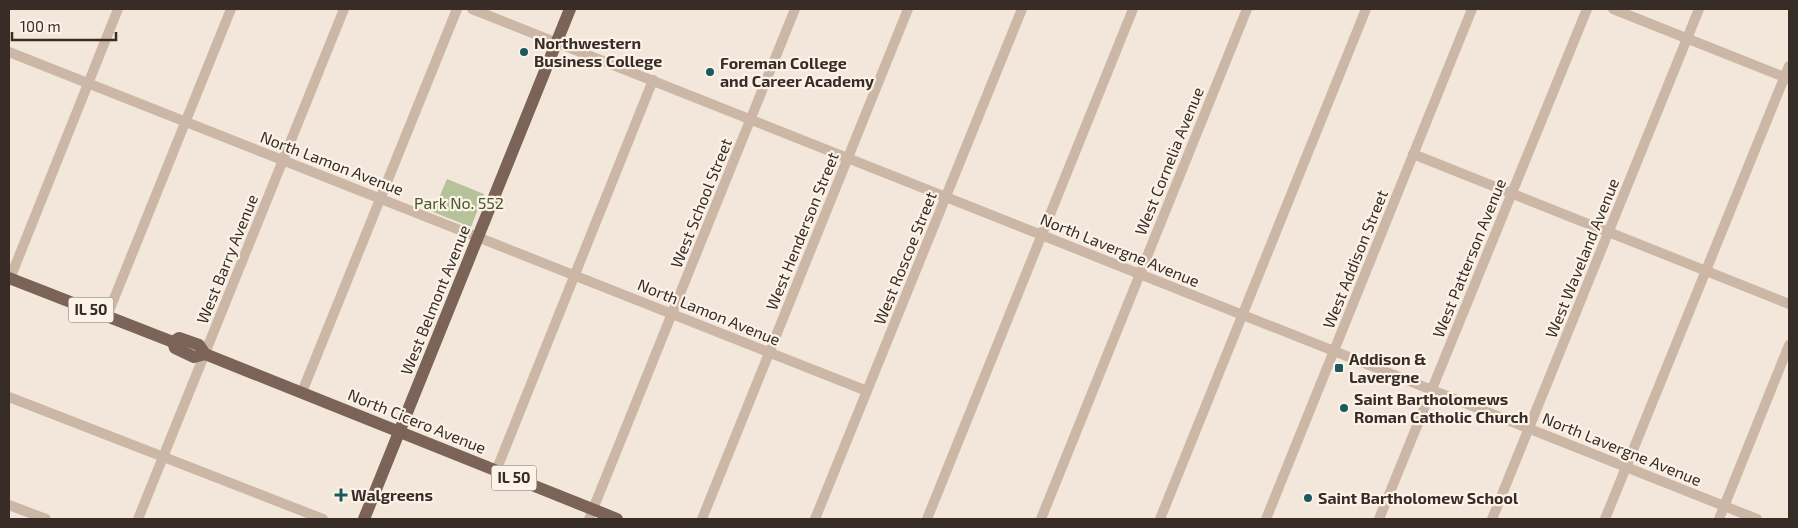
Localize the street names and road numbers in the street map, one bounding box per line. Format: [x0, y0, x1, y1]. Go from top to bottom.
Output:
street label: West Cornelia Avenue [1130, 84, 1207, 238]
street label: North Lamon Avenue [258, 126, 407, 199]
street label: West School Street [666, 135, 735, 270]
street label: West Henderson Street [761, 149, 842, 313]
street label: West Patterson Avenue [1428, 175, 1509, 340]
street label: West Waveland Avenue [1541, 175, 1622, 340]
street label: West Addison Street [1318, 187, 1391, 331]
street label: West Roscoe Street [869, 189, 940, 327]
street label: West Barry Avenue [192, 191, 261, 326]
street label: North Lavergne Avenue [1038, 209, 1202, 290]
street label: West Belmont Avenue [396, 222, 473, 377]
street label: North Lamon Avenue [635, 274, 783, 349]
road number: IL 50 [68, 298, 114, 322]
street label: North Cicero Avenue [345, 384, 489, 457]
street label: North Lavergne Avenue [1540, 408, 1704, 489]
road number: IL 50 [492, 466, 536, 490]

